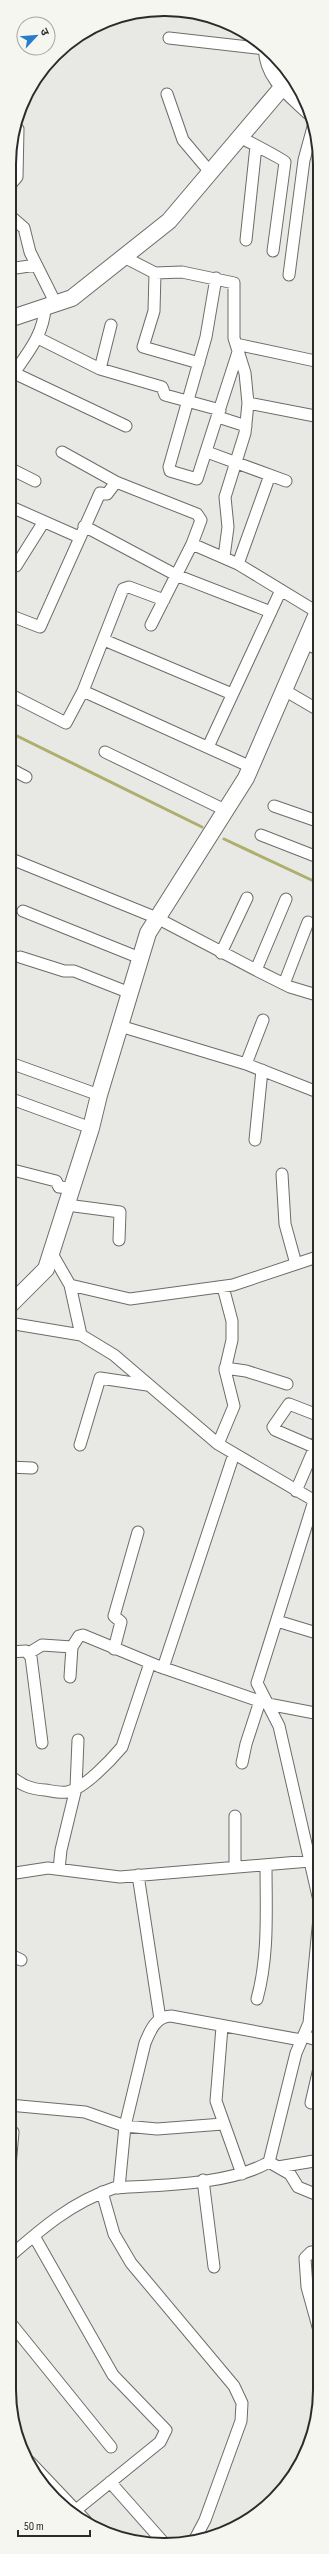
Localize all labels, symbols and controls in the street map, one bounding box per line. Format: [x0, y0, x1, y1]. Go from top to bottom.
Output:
north arrow [16, 16, 56, 56]
text: उ [37, 26, 52, 38]
scale bar [18, 2512, 90, 2538]
text: 50 m [24, 2519, 44, 2534]

